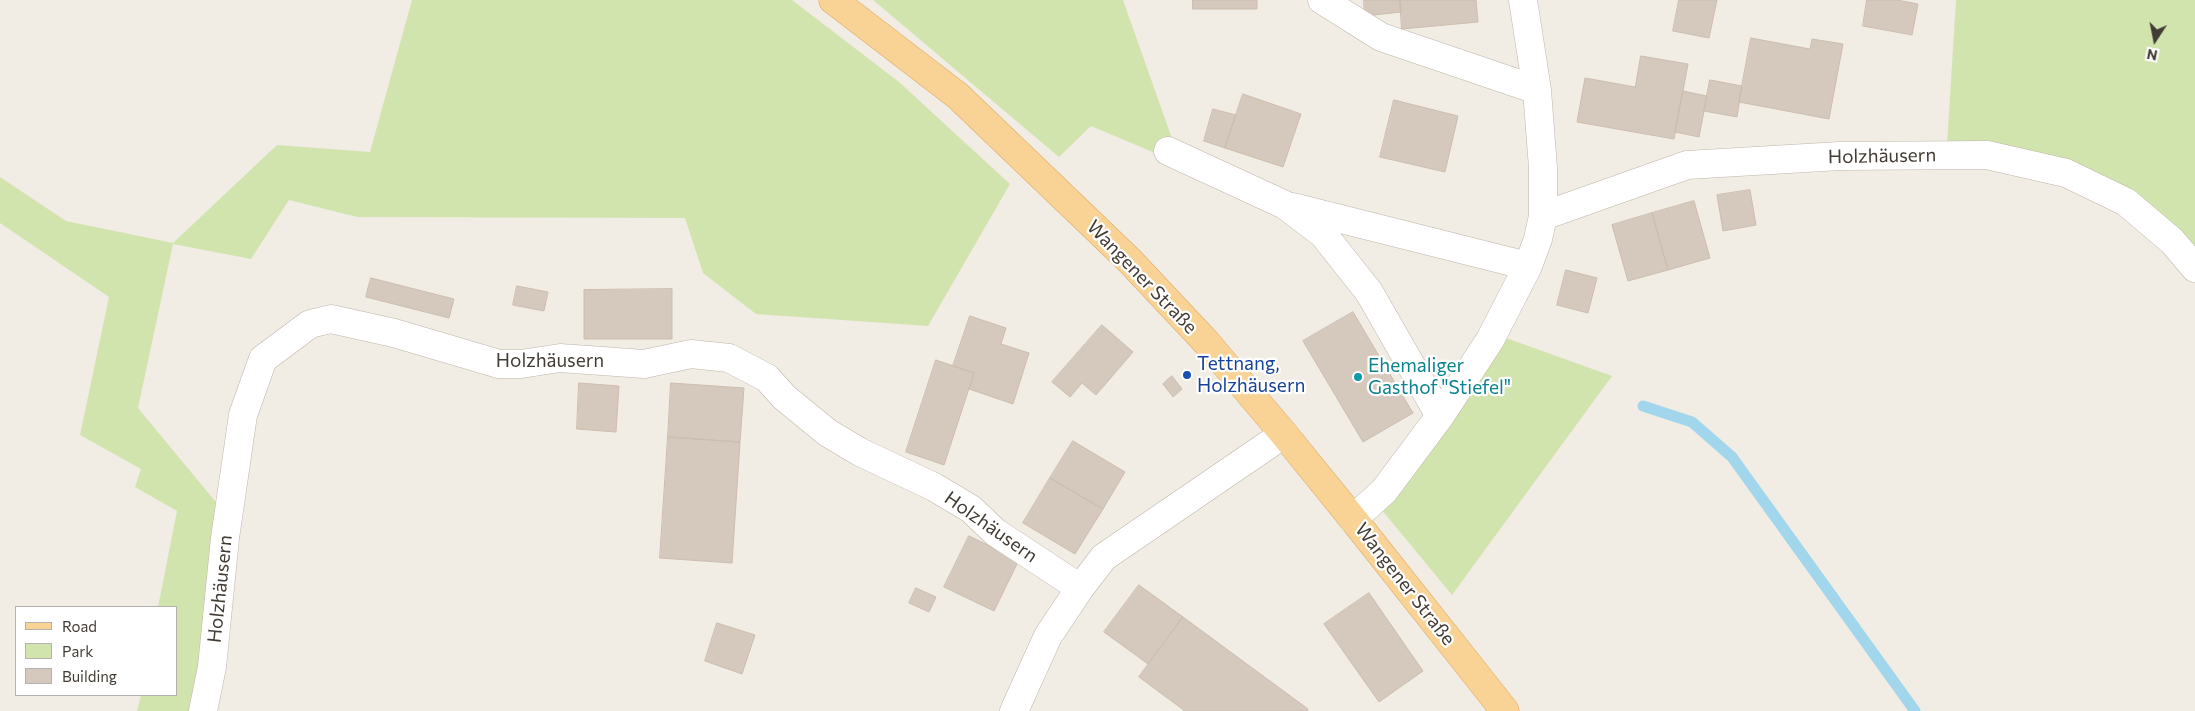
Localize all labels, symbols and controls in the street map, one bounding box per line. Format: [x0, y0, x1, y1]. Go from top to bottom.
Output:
north arrow [2130, 15, 2180, 65]
text: N [2145, 46, 2159, 65]
street label: Holzhäusern [1828, 144, 1936, 168]
street label: Wangener Straße [1082, 215, 1202, 339]
street label: Holzhäusern [496, 350, 604, 372]
place label: Tettnang, Holzhäusern [1197, 353, 1305, 397]
place label: Ehemaliger Gasthof "Stiefel" [1368, 355, 1511, 399]
marker: Tettnang, Holzhäusern [1181, 369, 1193, 381]
marker: Ehemaliger Gasthof "Stiefel" [1352, 371, 1364, 383]
street label: Holzhäusern [940, 487, 1042, 567]
street label: Wangener Straße [1350, 518, 1460, 650]
street label: Holzhäusern [203, 534, 237, 644]
legend [15, 606, 178, 696]
text: Road [62, 617, 97, 635]
text: Park [62, 642, 93, 660]
text: Building [62, 667, 117, 685]

